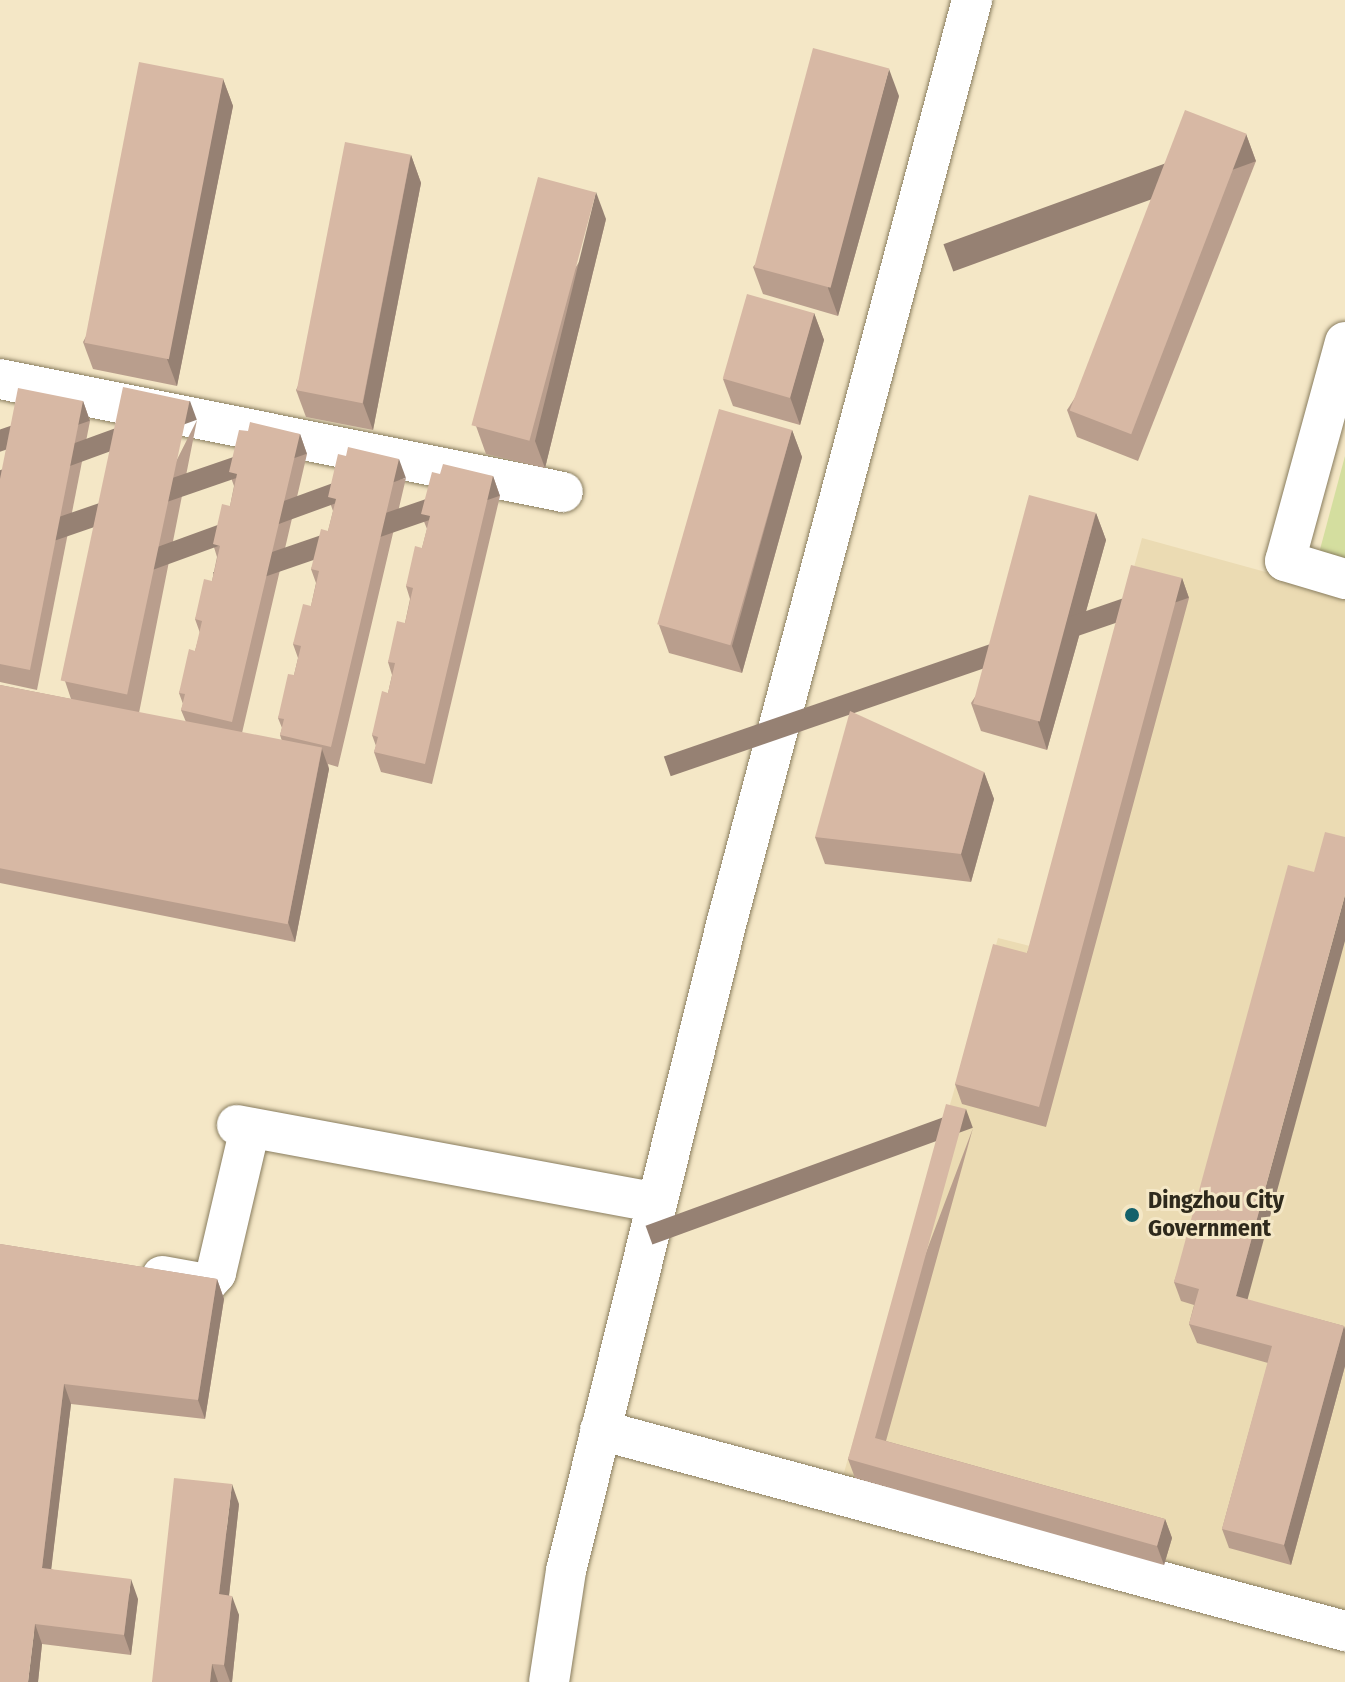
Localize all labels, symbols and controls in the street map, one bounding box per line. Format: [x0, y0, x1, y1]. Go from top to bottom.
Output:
place label: Dingzhou City Government [1148, 1187, 1284, 1243]
marker: Dingzhou City Government [1123, 1206, 1141, 1224]

